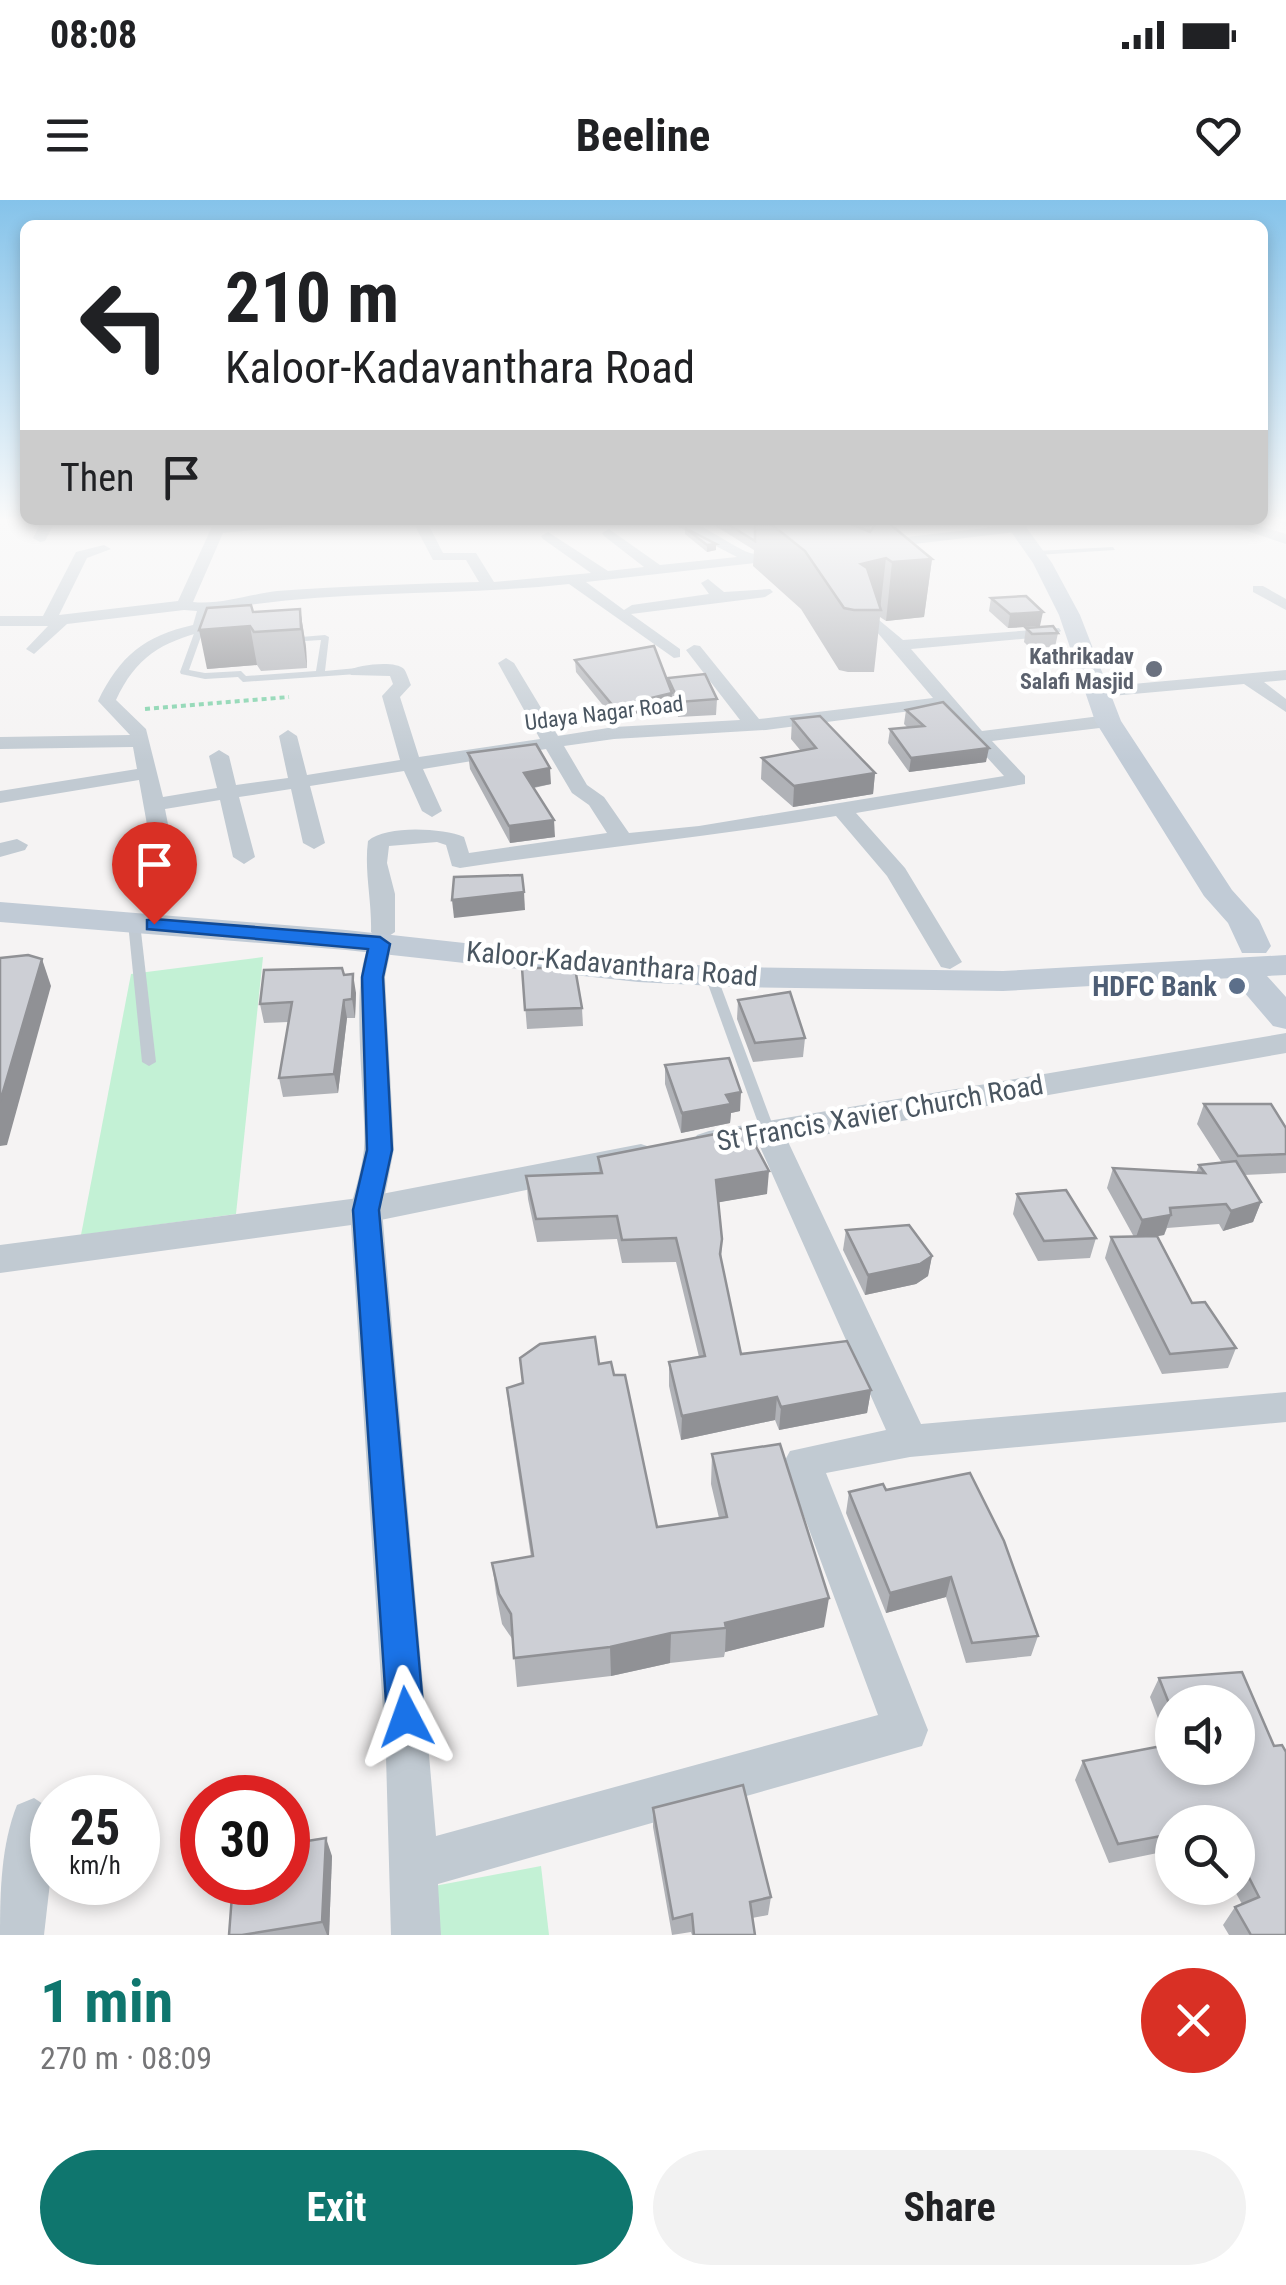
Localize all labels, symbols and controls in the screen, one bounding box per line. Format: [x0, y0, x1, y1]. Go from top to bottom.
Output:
text: 08:08 [50, 13, 137, 57]
icon: menu [40, 108, 95, 163]
icon: heart [1191, 108, 1246, 163]
text: Beeline [576, 109, 710, 162]
text: 210 m [225, 257, 399, 339]
icon: left [60, 260, 190, 390]
text: Kaloor-Kadavanthara Road [225, 341, 695, 394]
icon: arrive [154, 450, 209, 505]
text: Then [60, 456, 134, 500]
place label: Kathrikadav Salafi Masjid [1020, 644, 1134, 694]
marker: Kathrikadav Salafi Masjid [1143, 658, 1165, 680]
street label: Udaya Nagar Road [523, 691, 685, 735]
pin [112, 822, 197, 925]
icon: arrive [127, 837, 182, 892]
street label: Kaloor-Kadavanthara Road [465, 935, 759, 993]
place label: HDFC Bank [1092, 970, 1218, 1003]
marker: HDFC Bank [1226, 975, 1248, 997]
street label: St Francis Xavier Church Road [714, 1068, 1046, 1158]
position arrow [354, 1665, 458, 1769]
map controls [1155, 1685, 1255, 1905]
button: sound [1155, 1685, 1255, 1785]
speed limit sign: 30 [180, 1775, 310, 1905]
text: 25 [70, 1799, 120, 1857]
button: search [1155, 1805, 1255, 1905]
text: km/h [69, 1851, 121, 1880]
text: 1 min [40, 1966, 173, 2037]
button: close [1141, 1968, 1246, 2073]
text: 270 m · 08:09 [40, 2039, 212, 2077]
button: Exit [40, 2150, 633, 2265]
button: Share [653, 2150, 1246, 2265]

